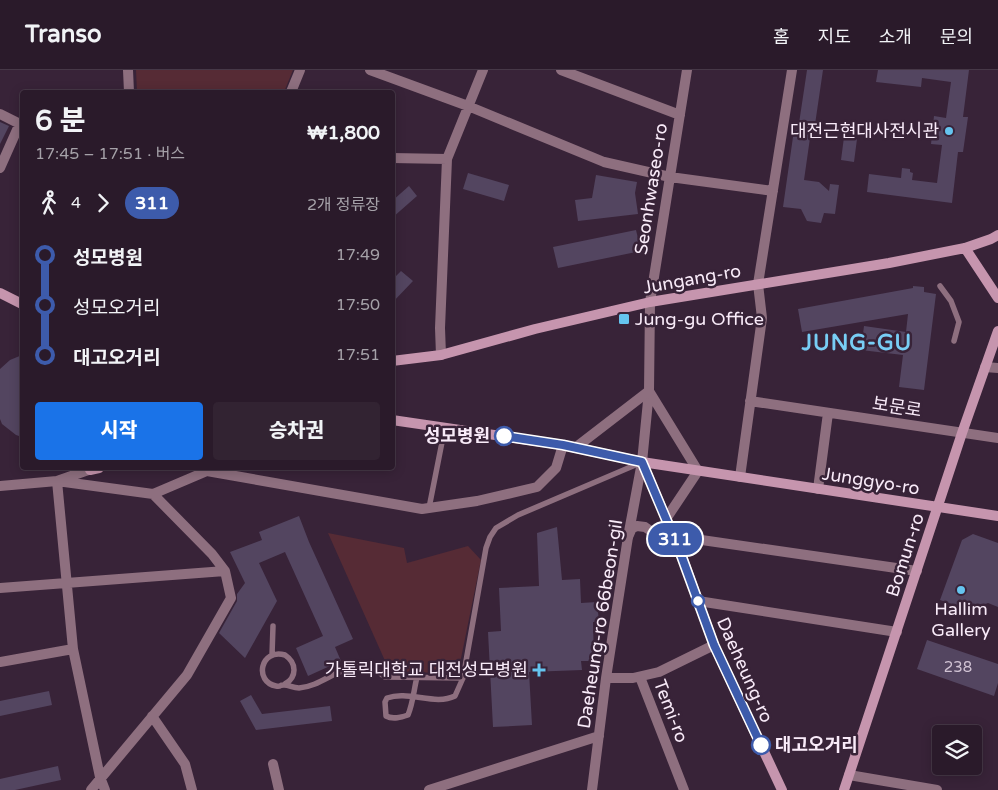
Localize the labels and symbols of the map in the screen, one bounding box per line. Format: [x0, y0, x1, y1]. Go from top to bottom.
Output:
place label: 대전근현대사전시관 [790, 120, 939, 142]
street label: Seonhwaseo-ro [630, 122, 672, 256]
marker: 대전근현대사전시관 [943, 125, 955, 137]
street label: Jungang-ro [641, 260, 743, 298]
place label: Jung-gu Office [635, 308, 764, 330]
marker: Jung-gu Office [617, 312, 631, 326]
district label: JUNG-GU [801, 330, 912, 356]
street label: 보문로 [871, 392, 923, 422]
place label: 성모병원 [424, 425, 490, 447]
marker: 성모병원 [494, 426, 514, 446]
street label: Junggyo-ro [821, 462, 921, 500]
street label: Bomun-ro [881, 510, 929, 600]
street label: Daeheung-ro 66beon-gil [573, 518, 627, 730]
line badge: 311 [646, 523, 704, 555]
marker: Hallim Gallery [955, 584, 967, 596]
unlabelled marker [691, 594, 705, 608]
place label: Hallim Gallery [931, 598, 991, 641]
street label: Daeheung-ro [712, 614, 778, 726]
house number: 238 [944, 658, 972, 676]
place label: 가톨릭대학교 대전성모병원 [325, 659, 528, 681]
marker: 가톨릭대학교 대전성모병원 [532, 663, 546, 677]
street label: Temi-ro [649, 676, 693, 746]
place label: 대고오거리 [775, 734, 858, 756]
marker: 대고오거리 [751, 735, 771, 755]

